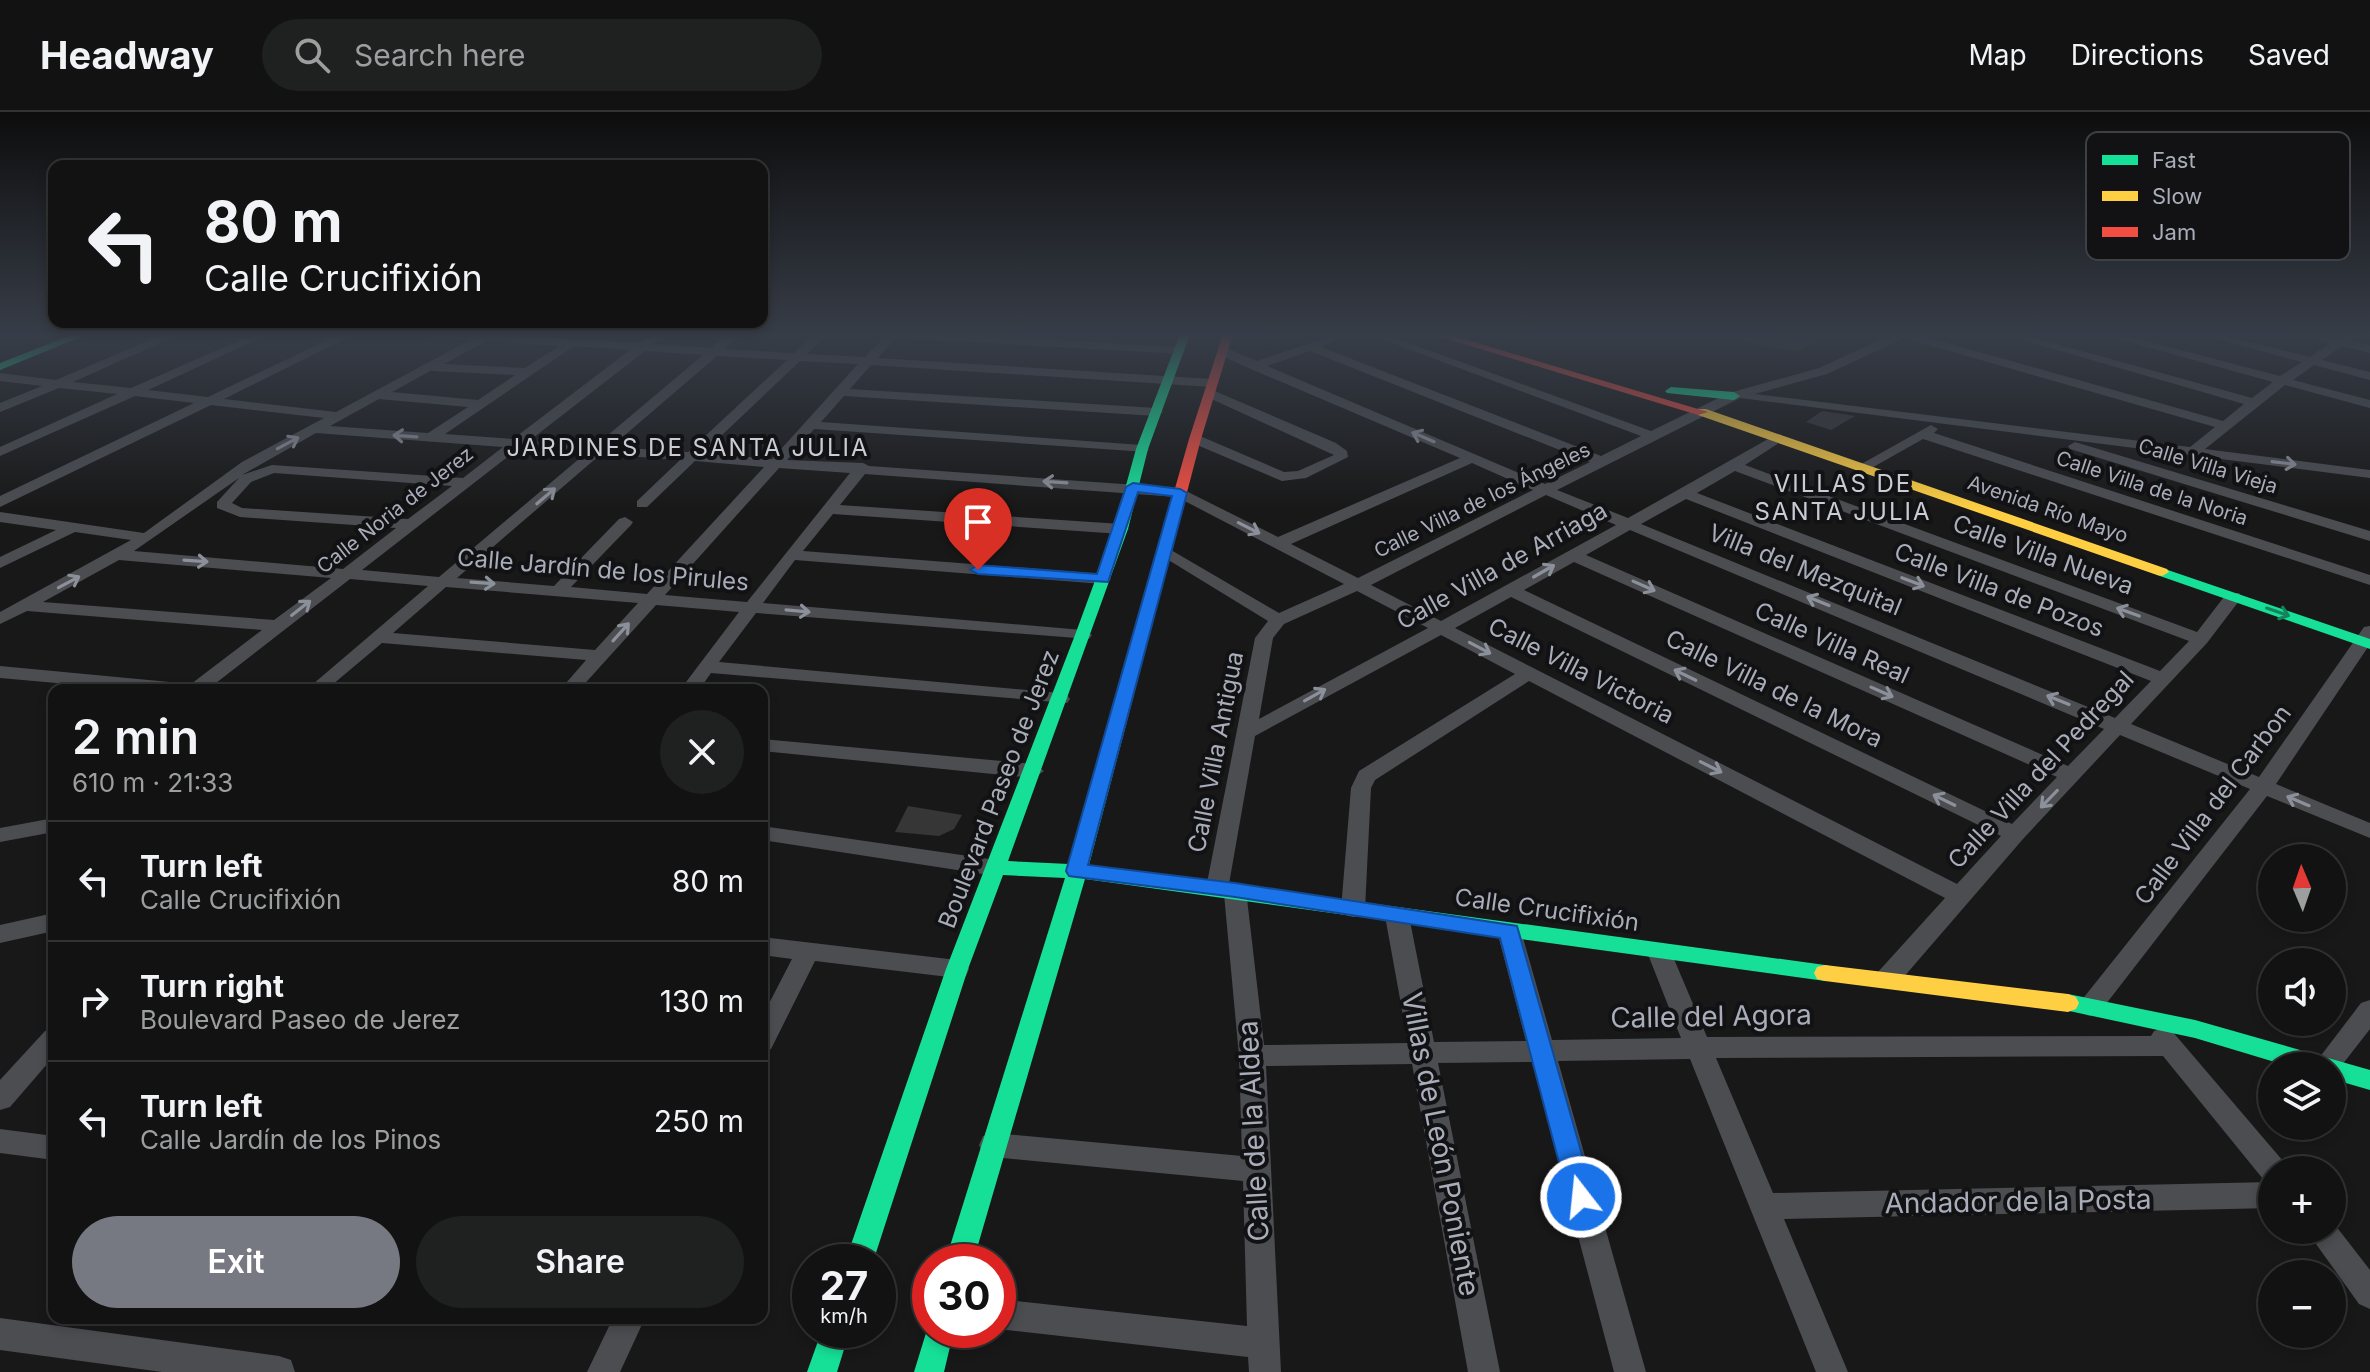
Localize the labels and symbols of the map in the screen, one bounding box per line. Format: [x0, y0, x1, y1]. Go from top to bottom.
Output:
legend [2086, 132, 2350, 260]
text: Fast [2152, 147, 2196, 173]
text: Slow [2152, 183, 2202, 209]
text: Jam [2152, 219, 2196, 245]
one-way arrow [392, 428, 419, 443]
one-way arrow [1411, 429, 1435, 444]
district label: JARDINES DE SANTA JULIA [506, 433, 870, 462]
street label: Calle Villa Vieja [2135, 433, 2281, 499]
one-way arrow [275, 435, 299, 451]
street label: Calle Villa de los Ángeles [1370, 436, 1594, 563]
street label: Calle Noria de Jerez [312, 442, 478, 578]
street label: Calle Villa de la Noria [2053, 446, 2251, 530]
one-way arrow [2271, 456, 2296, 471]
district label: VILLAS DE SANTA JULIA [1755, 469, 1931, 526]
street label: Avenida Río Mayo [1965, 470, 2131, 548]
one-way arrow [1042, 474, 1069, 489]
one-way arrow [535, 487, 556, 505]
pin [944, 488, 1012, 570]
street label: Calle Villa de Arriaga [1392, 496, 1612, 635]
street label: Calle Villa Nueva [1949, 508, 2138, 601]
street label: Villa del Mezquital [1704, 518, 1906, 622]
one-way arrow [1237, 521, 1261, 537]
street label: Calle Villa de Pozos [1890, 536, 2108, 643]
street label: Calle Jardín de los Pirules [456, 542, 750, 597]
one-way arrow [182, 554, 209, 569]
one-way arrow [1532, 563, 1555, 579]
one-way arrow [56, 573, 80, 589]
one-way arrow [469, 576, 496, 591]
one-way arrow [1900, 576, 1925, 590]
one-way arrow [1631, 580, 1656, 595]
one-way arrow [1806, 593, 1831, 607]
street label: Calle Villa Real [1750, 595, 1914, 690]
one-way arrow [290, 599, 311, 617]
one-way arrow [784, 603, 811, 618]
one-way arrow [2116, 604, 2141, 618]
one-way arrow [2265, 606, 2290, 621]
street label: Calle Villa Victoria [1484, 611, 1679, 730]
one-way arrow [612, 622, 631, 642]
street label: Calle Villa de la Mora [1661, 623, 1887, 754]
one-way arrow [1468, 640, 1492, 656]
street label: Boulevard Paseo de Jerez [932, 646, 1065, 932]
street label: Calle Villa Antigua [1182, 649, 1249, 855]
street label: Calle Villa del Pedregal [1942, 665, 2140, 874]
one-way arrow [1674, 667, 1698, 682]
one-way arrow [1869, 685, 1893, 700]
one-way arrow [1303, 687, 1327, 702]
one-way arrow [2047, 691, 2071, 706]
street label: Calle Villa del Carbon [2128, 699, 2297, 910]
one-way arrow [1699, 760, 1723, 776]
one-way arrow [2040, 789, 2059, 808]
one-way arrow [1933, 792, 1957, 807]
one-way arrow [2286, 792, 2311, 807]
north arrow [2258, 844, 2346, 932]
street label: Calle Crucifixión [1453, 882, 1641, 937]
street label: Villas de León Poniente [1395, 989, 1487, 1299]
street label: Calle del Agora [1610, 997, 1812, 1035]
street label: Calle de la Aldea [1230, 1020, 1276, 1242]
position arrow [1539, 1155, 1623, 1239]
street label: Andador de la Posta [1884, 1182, 2152, 1220]
speed limit sign: 30 [912, 1244, 1016, 1348]

